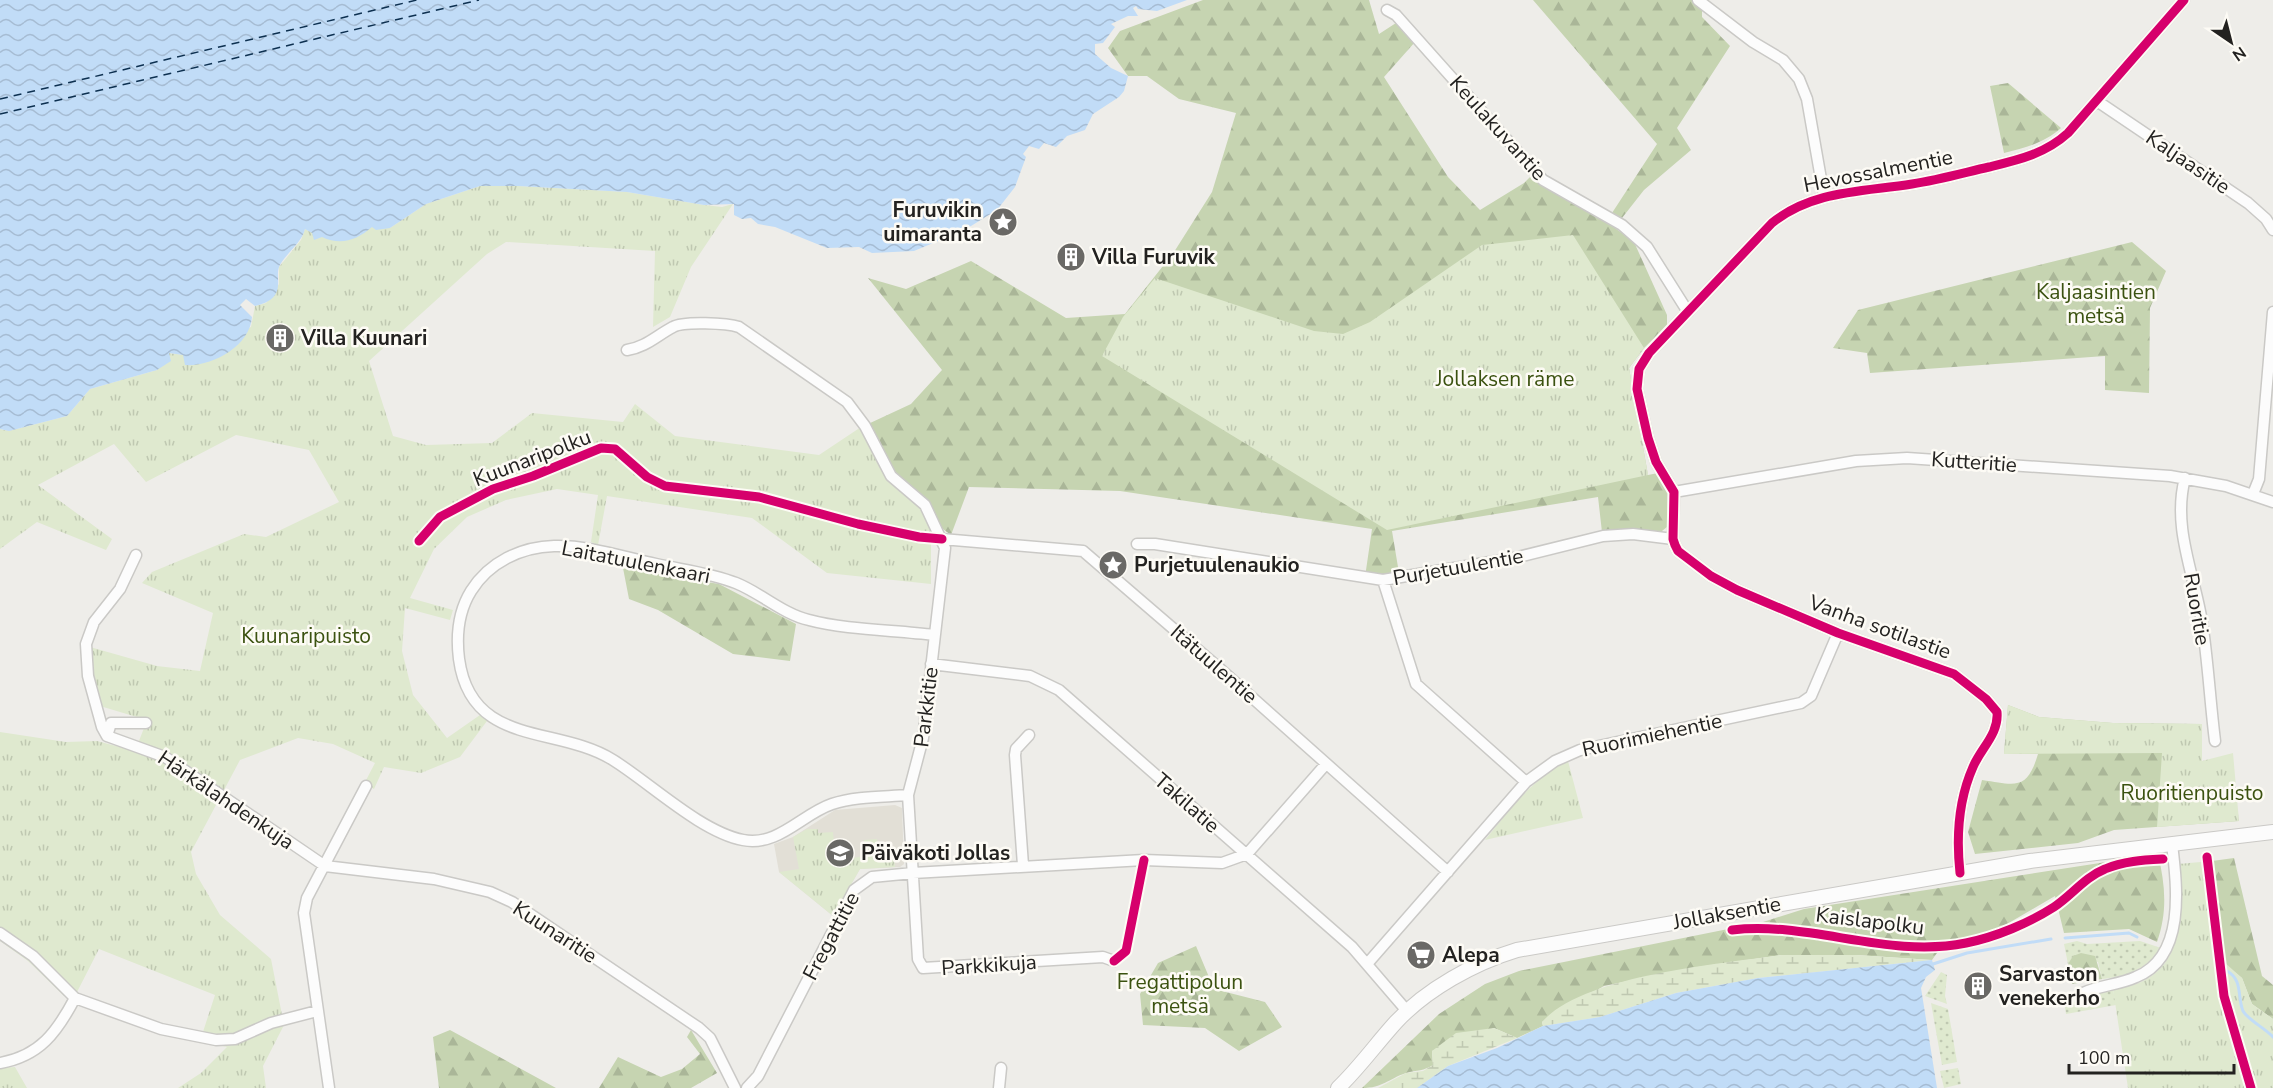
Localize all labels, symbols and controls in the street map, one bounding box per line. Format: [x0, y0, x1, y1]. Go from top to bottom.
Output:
north arrow [2201, 12, 2261, 72]
text: N [2228, 41, 2250, 66]
street label: Keulakuvantie [1443, 69, 1553, 187]
street label: Kaljaasitie [2140, 124, 2236, 200]
street label: Hevossalmentie [1801, 143, 1955, 199]
place label: Furuvikin uimaranta [883, 196, 982, 248]
place icon: Furuvikin uimaranta [987, 206, 1019, 238]
building icon: Villa Furuvik [1055, 241, 1087, 273]
place label: Villa Furuvik [1091, 243, 1215, 271]
park label: Kaljaasintien metsä [2036, 278, 2156, 330]
building icon: Villa Kuunari [264, 322, 296, 354]
place label: Villa Kuunari [300, 324, 427, 352]
park label: Jollaksen räme [1435, 365, 1574, 393]
street label: Kuunaripolku [469, 423, 595, 493]
street label: Kutteritie [1930, 445, 2018, 479]
street label: Laitatuulenkaari [559, 534, 713, 590]
street label: Purjetuulentie [1391, 542, 1525, 592]
place icon: Purjetuulenaukio [1097, 549, 1129, 581]
place label: Purjetuulenaukio [1134, 551, 1300, 579]
street label: Ruoritie [2177, 570, 2217, 648]
street label: Vanha sotilastie [1804, 588, 1955, 666]
street label: Itätuulentie [1164, 618, 1264, 710]
park label: Kuunaripuisto [241, 622, 371, 650]
street label: Parkkitie [907, 665, 945, 749]
street label: Ruorimiehentie [1579, 707, 1725, 763]
street label: Härkälahdenkuja [152, 744, 300, 856]
street label: Takilatie [1148, 767, 1226, 839]
park label: Ruoritienpuisto [2120, 779, 2264, 807]
school or university icon: Päiväkoti Jollas [824, 837, 856, 869]
place label: Päiväkoti Jollas [861, 839, 1010, 867]
street label: Fregattitie [796, 887, 866, 985]
street label: Jollaksentie [1670, 890, 1783, 936]
street label: Kuunaritie [507, 894, 603, 970]
street label: Kaislapolku [1814, 900, 1926, 942]
supermarket icon: Alepa [1405, 939, 1437, 971]
place label: Alepa [1442, 941, 1500, 969]
street label: Parkkikuja [940, 948, 1038, 982]
place label: Sarvaston venekerho [1998, 960, 2100, 1012]
park label: Fregattipolun metsä [1117, 968, 1243, 1020]
building icon: Sarvaston venekerho [1962, 970, 1994, 1002]
scale bar [2069, 1037, 2234, 1075]
text: 100 m [2078, 1046, 2130, 1070]

